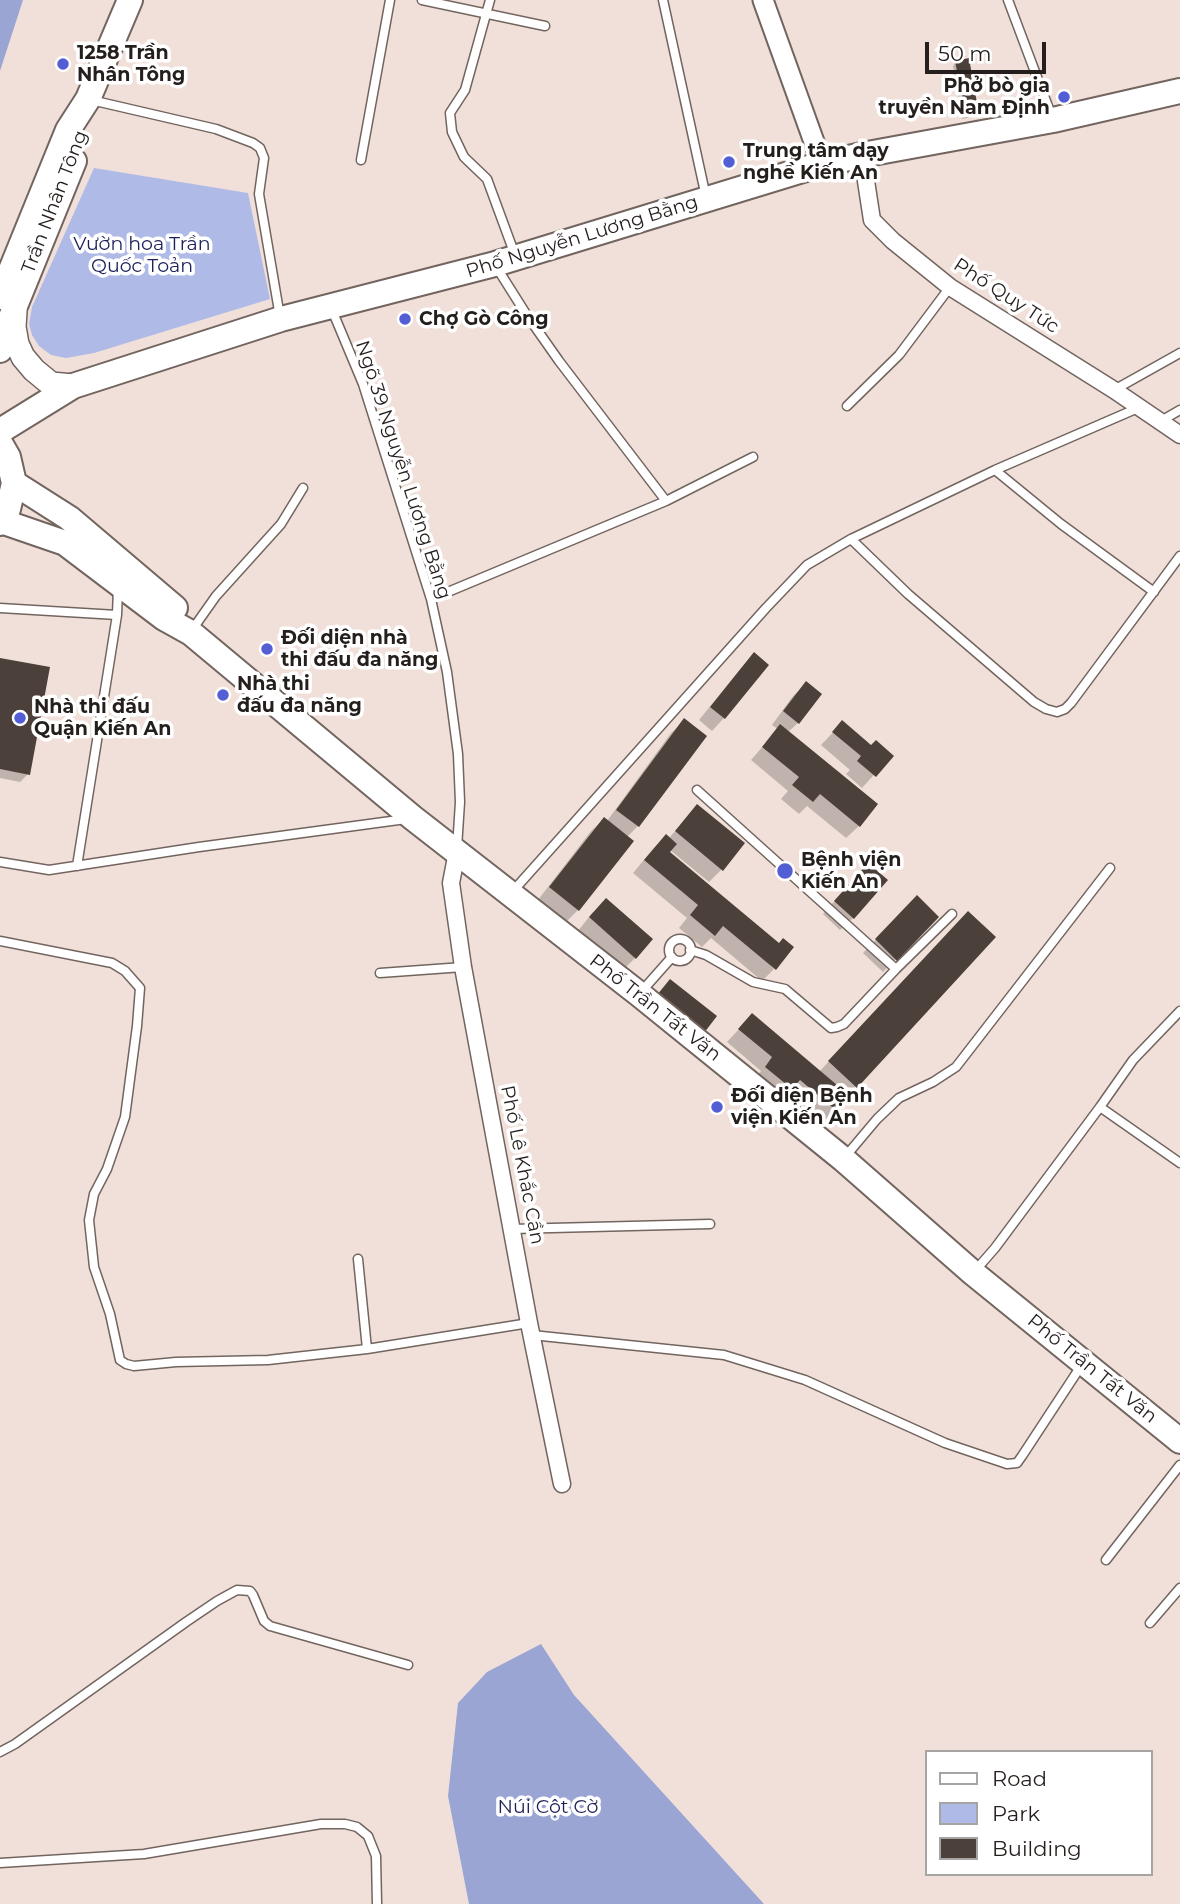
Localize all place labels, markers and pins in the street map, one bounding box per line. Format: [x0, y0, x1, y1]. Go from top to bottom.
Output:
place label: 1258 Trần Nhân Tông [77, 42, 185, 86]
marker: 1258 Trần Nhân Tông [55, 56, 71, 72]
place label: Phở bò gia truyền Nam Định [879, 75, 1050, 119]
marker: Phở bò gia truyền Nam Định [1056, 89, 1072, 105]
place label: Trung tâm dạy nghề Kiến An [743, 140, 889, 184]
marker: Trung tâm dạy nghề Kiến An [721, 154, 737, 170]
place label: Chợ Gò Công [419, 308, 549, 330]
marker: Chợ Gò Công [397, 311, 413, 327]
place label: Đối diện nhà thi đấu đa năng [281, 627, 438, 671]
marker: Đối diện nhà thi đấu đa năng [259, 641, 275, 657]
place label: Nhà thi đấu đa năng [237, 673, 362, 717]
marker: Nhà thi đấu đa năng [215, 687, 231, 703]
place label: Nhà thi đấu Quận Kiến An [34, 696, 171, 740]
marker: Nhà thi đấu Quận Kiến An [12, 710, 28, 726]
place label: Bệnh viện Kiến An [801, 849, 901, 893]
marker: Bệnh viện Kiến An [775, 861, 795, 881]
place label: Đối diện Bệnh viện Kiến An [731, 1085, 873, 1129]
marker: Đối diện Bệnh viện Kiến An [709, 1099, 725, 1115]

